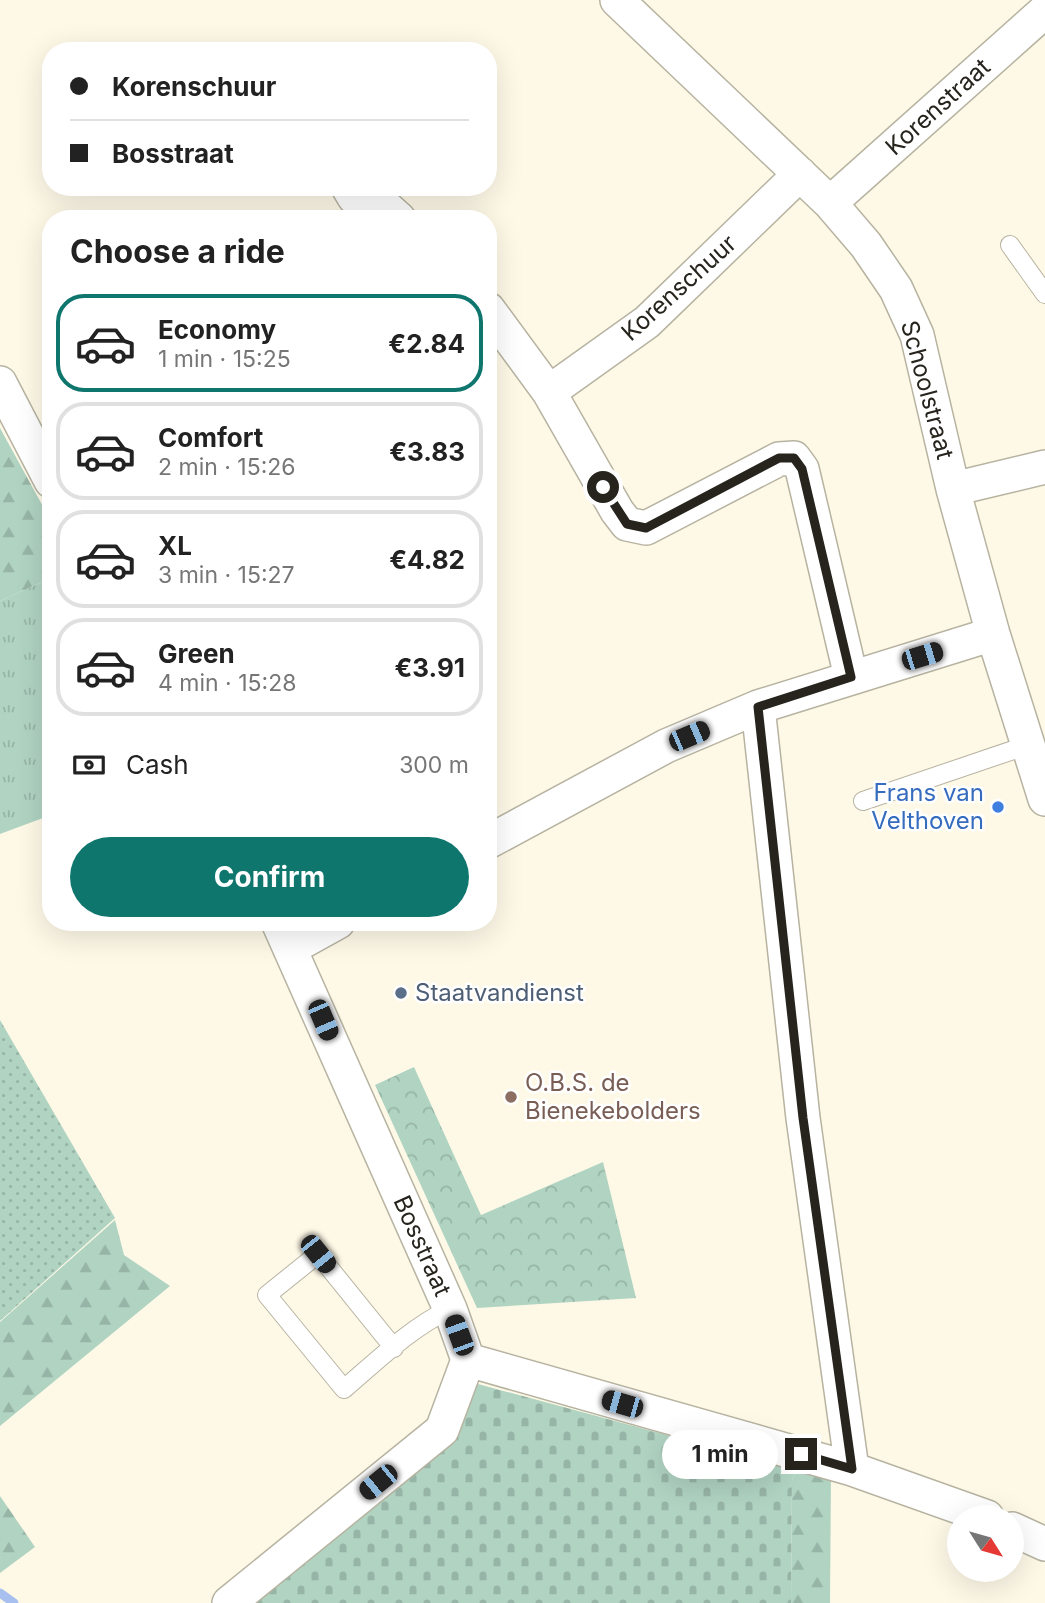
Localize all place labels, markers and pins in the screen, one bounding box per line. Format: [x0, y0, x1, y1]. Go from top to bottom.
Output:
place label: Frans van Velthoven [871, 778, 984, 835]
marker: Frans van Velthoven [990, 799, 1006, 815]
place label: Staatvandienst [415, 978, 584, 1007]
marker: Staatvandienst [393, 985, 409, 1001]
place label: O.B.S. de Bienekebolders [525, 1068, 701, 1125]
marker: O.B.S. de Bienekebolders [503, 1089, 519, 1105]

